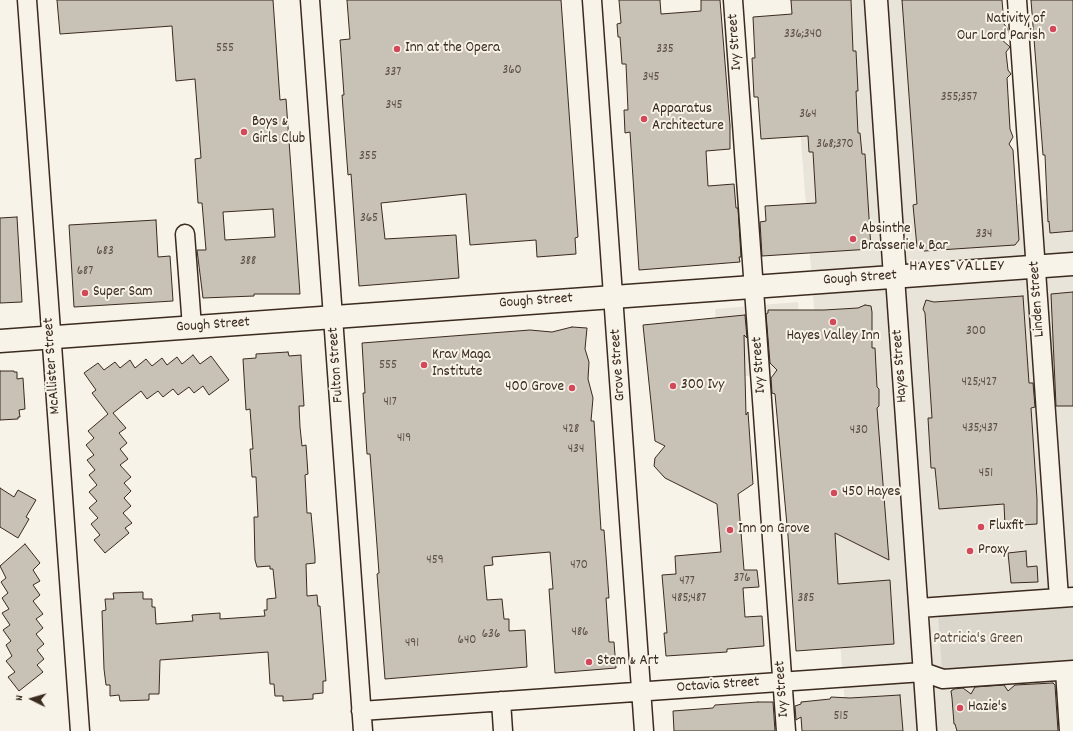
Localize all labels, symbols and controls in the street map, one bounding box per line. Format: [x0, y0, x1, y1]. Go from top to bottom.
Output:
place label: Nativity of Our Lord Parish [957, 11, 1045, 46]
street label: Ivy Street [725, 13, 747, 71]
marker: Nativity of Our Lord Parish [1048, 24, 1058, 34]
house number: 336;340 [784, 27, 822, 43]
place label: Inn at the Opera [405, 40, 500, 58]
house number: 555 [216, 41, 234, 57]
house number: 335 [656, 42, 674, 58]
marker: Inn at the Opera [392, 44, 402, 54]
house number: 360 [502, 63, 522, 79]
house number: 337 [385, 65, 401, 81]
house number: 345 [642, 70, 660, 86]
house number: 355;357 [941, 90, 977, 106]
house number: 345 [385, 98, 403, 114]
place label: Apparatus Architecture [652, 101, 724, 136]
house number: 364 [799, 107, 817, 123]
place label: Boys & Girls Club [252, 114, 305, 149]
marker: Apparatus Architecture [639, 114, 649, 124]
marker: Boys & Girls Club [239, 127, 249, 137]
house number: 368;370 [816, 137, 854, 153]
house number: 355 [359, 149, 377, 165]
house number: 365 [360, 211, 378, 227]
place label: Absinthe Brasserie & Bar [861, 221, 948, 256]
house number: 334 [976, 227, 992, 243]
marker: Absinthe Brasserie & Bar [848, 234, 858, 244]
house number: 683 [96, 244, 114, 260]
house number: 388 [240, 254, 256, 270]
district label: HAYES VALLEY [909, 258, 1005, 278]
street label: Linden Street [1026, 260, 1050, 338]
house number: 687 [77, 264, 93, 280]
street label: Gough Street [822, 267, 898, 291]
place label: Super Sam [93, 284, 153, 302]
marker: Super Sam [80, 288, 90, 298]
street label: Gough Street [498, 290, 574, 314]
street label: Gough Street [175, 314, 251, 338]
street label: McAllister Street [41, 317, 65, 415]
marker: Hayes Valley Inn [828, 317, 838, 327]
house number: 300 [966, 324, 986, 340]
street label: Fulton Street [325, 327, 349, 403]
street label: Grove Street [607, 328, 631, 402]
place label: Hayes Valley Inn [786, 328, 880, 346]
street label: Hayes Street [889, 329, 913, 403]
street label: Ivy Street [749, 336, 771, 394]
place label: Krav Maga Institute [432, 347, 491, 382]
house number: 555 [379, 358, 397, 374]
marker: Krav Maga Institute [419, 360, 429, 370]
house number: 425;427 [961, 375, 997, 391]
place label: 300 Ivy [681, 377, 724, 395]
place label: 400 Grove [505, 379, 564, 397]
marker: 300 Ivy [668, 381, 678, 391]
marker: 400 Grove [567, 383, 577, 393]
house number: 417 [383, 395, 397, 411]
house number: 435;437 [962, 421, 998, 437]
house number: 428 [563, 422, 579, 438]
house number: 430 [850, 423, 868, 439]
house number: 419 [397, 431, 411, 447]
house number: 434 [568, 442, 584, 458]
house number: 451 [979, 466, 993, 482]
place label: 450 Hayes [842, 484, 900, 502]
marker: 450 Hayes [829, 488, 839, 498]
place label: Fluxfit [989, 518, 1024, 536]
place label: Inn on Grove [738, 521, 810, 539]
marker: Fluxfit [976, 522, 986, 532]
marker: Inn on Grove [725, 525, 735, 535]
place label: Proxy [978, 542, 1009, 560]
marker: Proxy [965, 546, 975, 556]
house number: 459 [426, 553, 444, 569]
house number: 470 [570, 558, 588, 574]
house number: 376 [733, 571, 751, 587]
house number: 477 [679, 574, 695, 590]
house number: 485;487 [672, 591, 706, 607]
house number: 385 [797, 591, 815, 607]
house number: 486 [572, 625, 588, 641]
house number: 636 [482, 627, 500, 643]
park label: Patricia's Green [933, 631, 1023, 649]
house number: 640 [458, 633, 476, 649]
house number: 491 [405, 636, 419, 652]
place label: Stem & Art [597, 653, 659, 671]
marker: Stem & Art [584, 657, 594, 667]
street label: Ivy Street [772, 660, 794, 718]
street label: Octavia Street [676, 674, 760, 698]
north arrow [12, 679, 52, 719]
text: N [12, 695, 28, 701]
place label: Hazie's [968, 699, 1007, 717]
marker: Hazie's [955, 703, 965, 713]
house number: 515 [834, 709, 848, 725]

